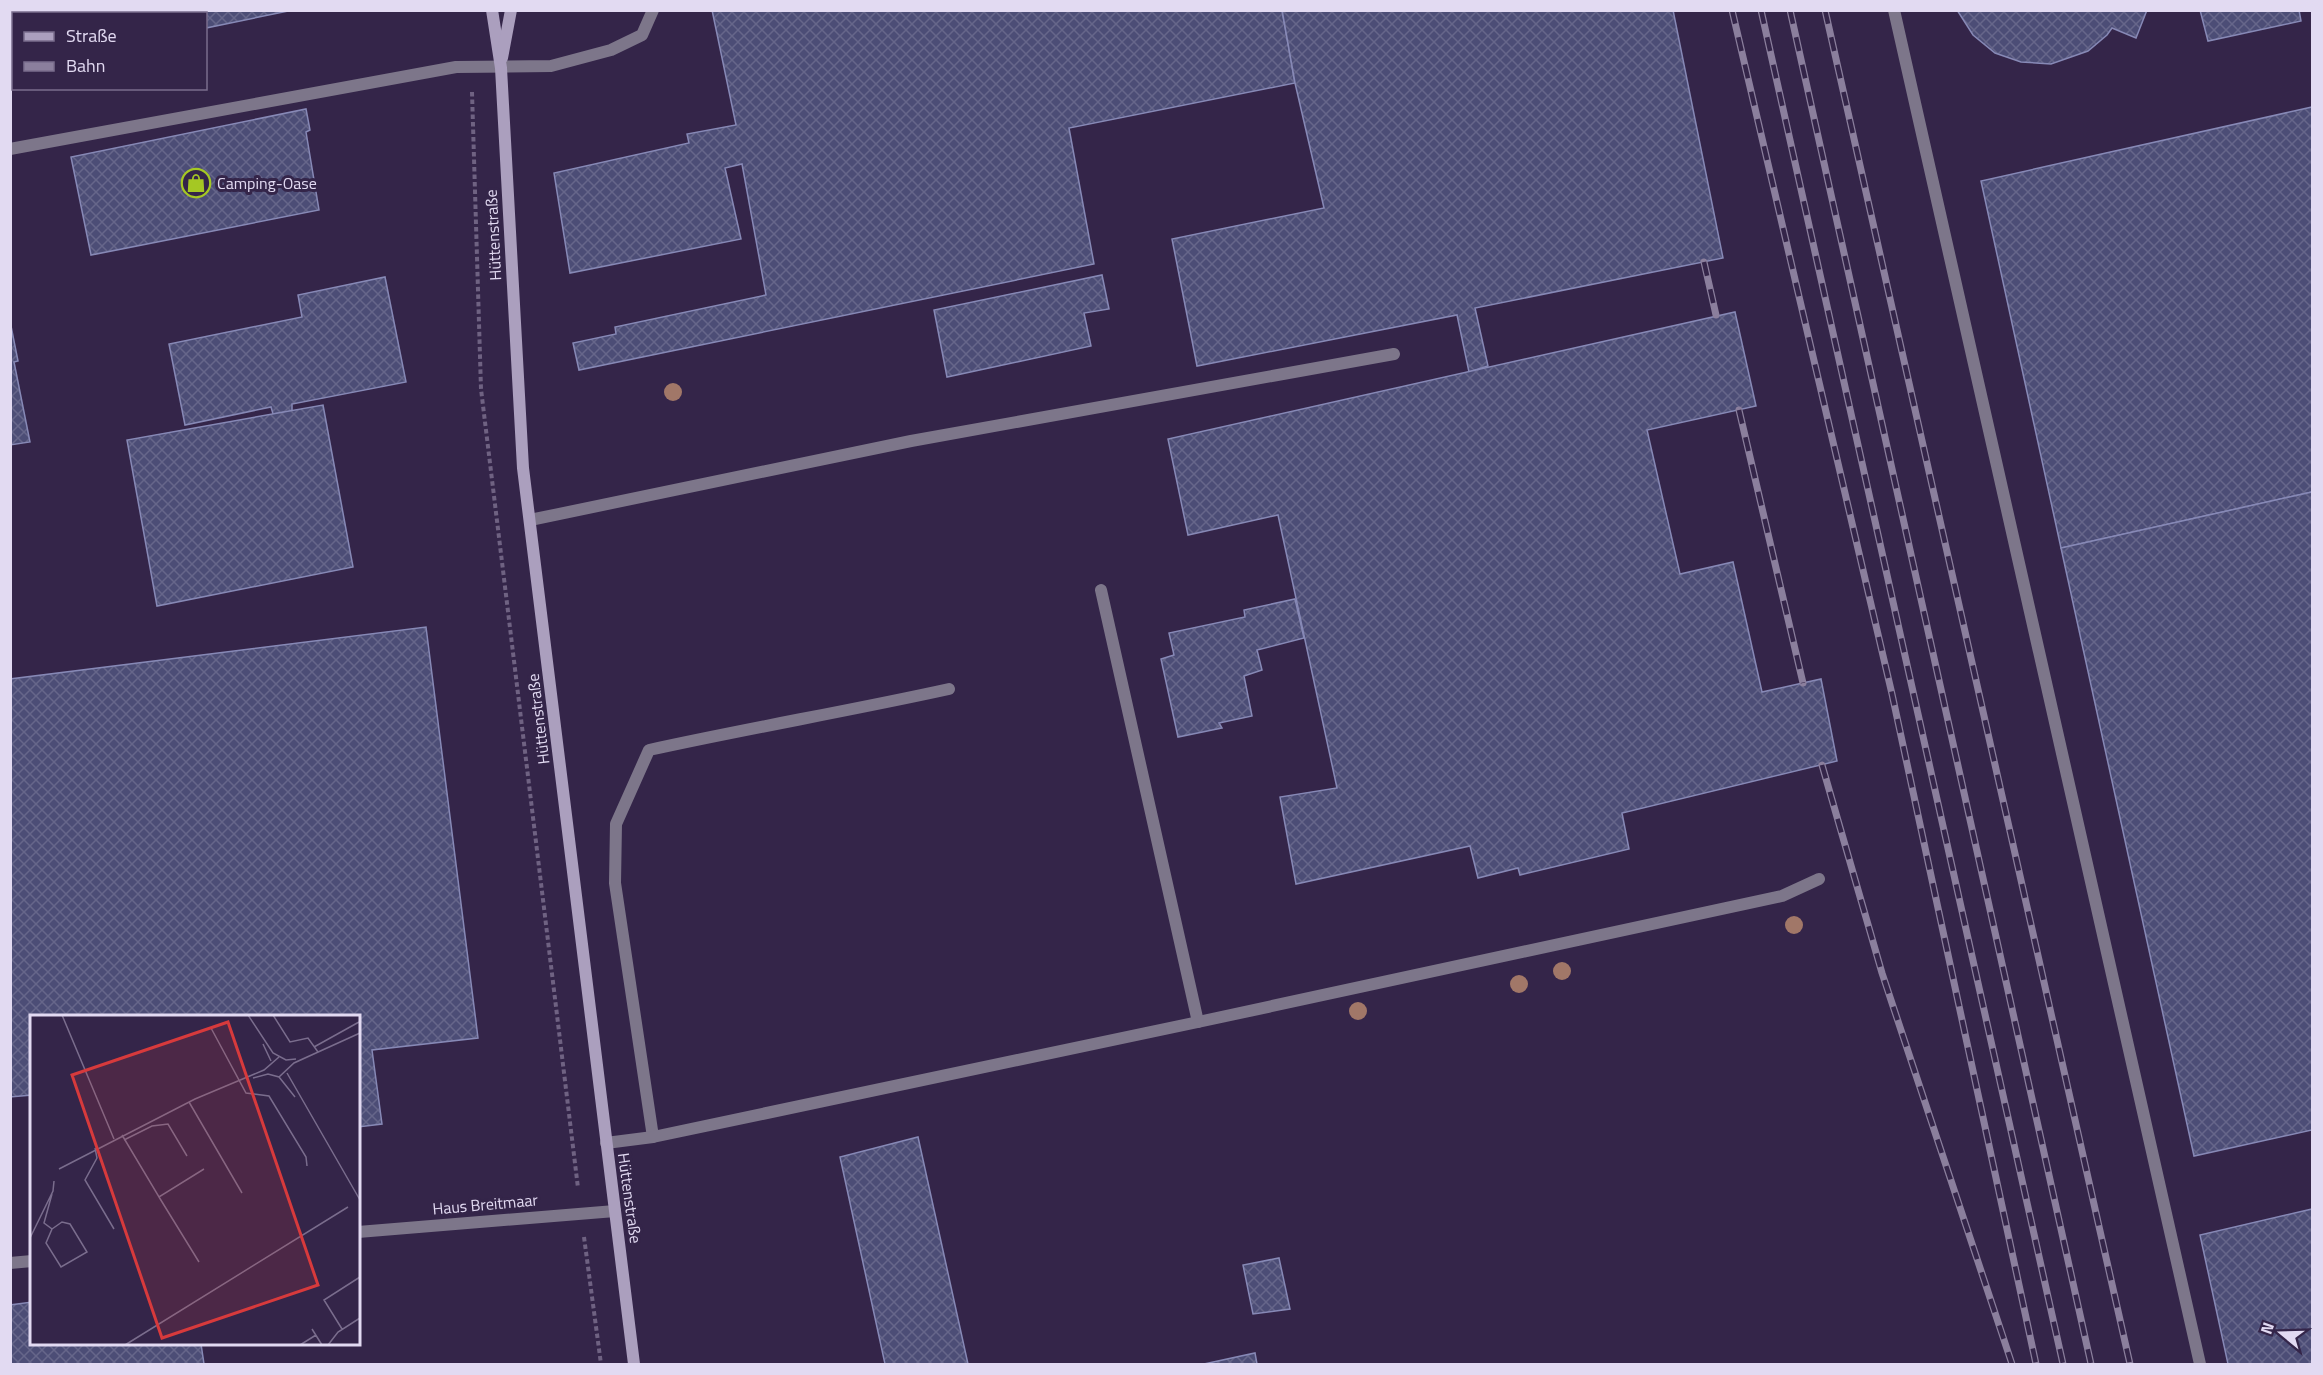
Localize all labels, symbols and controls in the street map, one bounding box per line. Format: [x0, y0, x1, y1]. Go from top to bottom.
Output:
legend [12, 12, 207, 90]
text: Straße [66, 22, 117, 49]
text: Bahn [66, 52, 105, 79]
shop icon: Camping-Oase [180, 167, 212, 199]
place label: Camping-Oase [217, 171, 317, 195]
street label: Hüttenstraße [479, 189, 507, 281]
street label: Hüttenstraße [521, 672, 555, 766]
inset map [30, 1015, 360, 1345]
street label: Hüttenstraße [612, 1151, 648, 1245]
street label: Haus Breitmaar [431, 1187, 539, 1221]
north arrow [2251, 1303, 2311, 1363]
text: N [2254, 1319, 2280, 1337]

